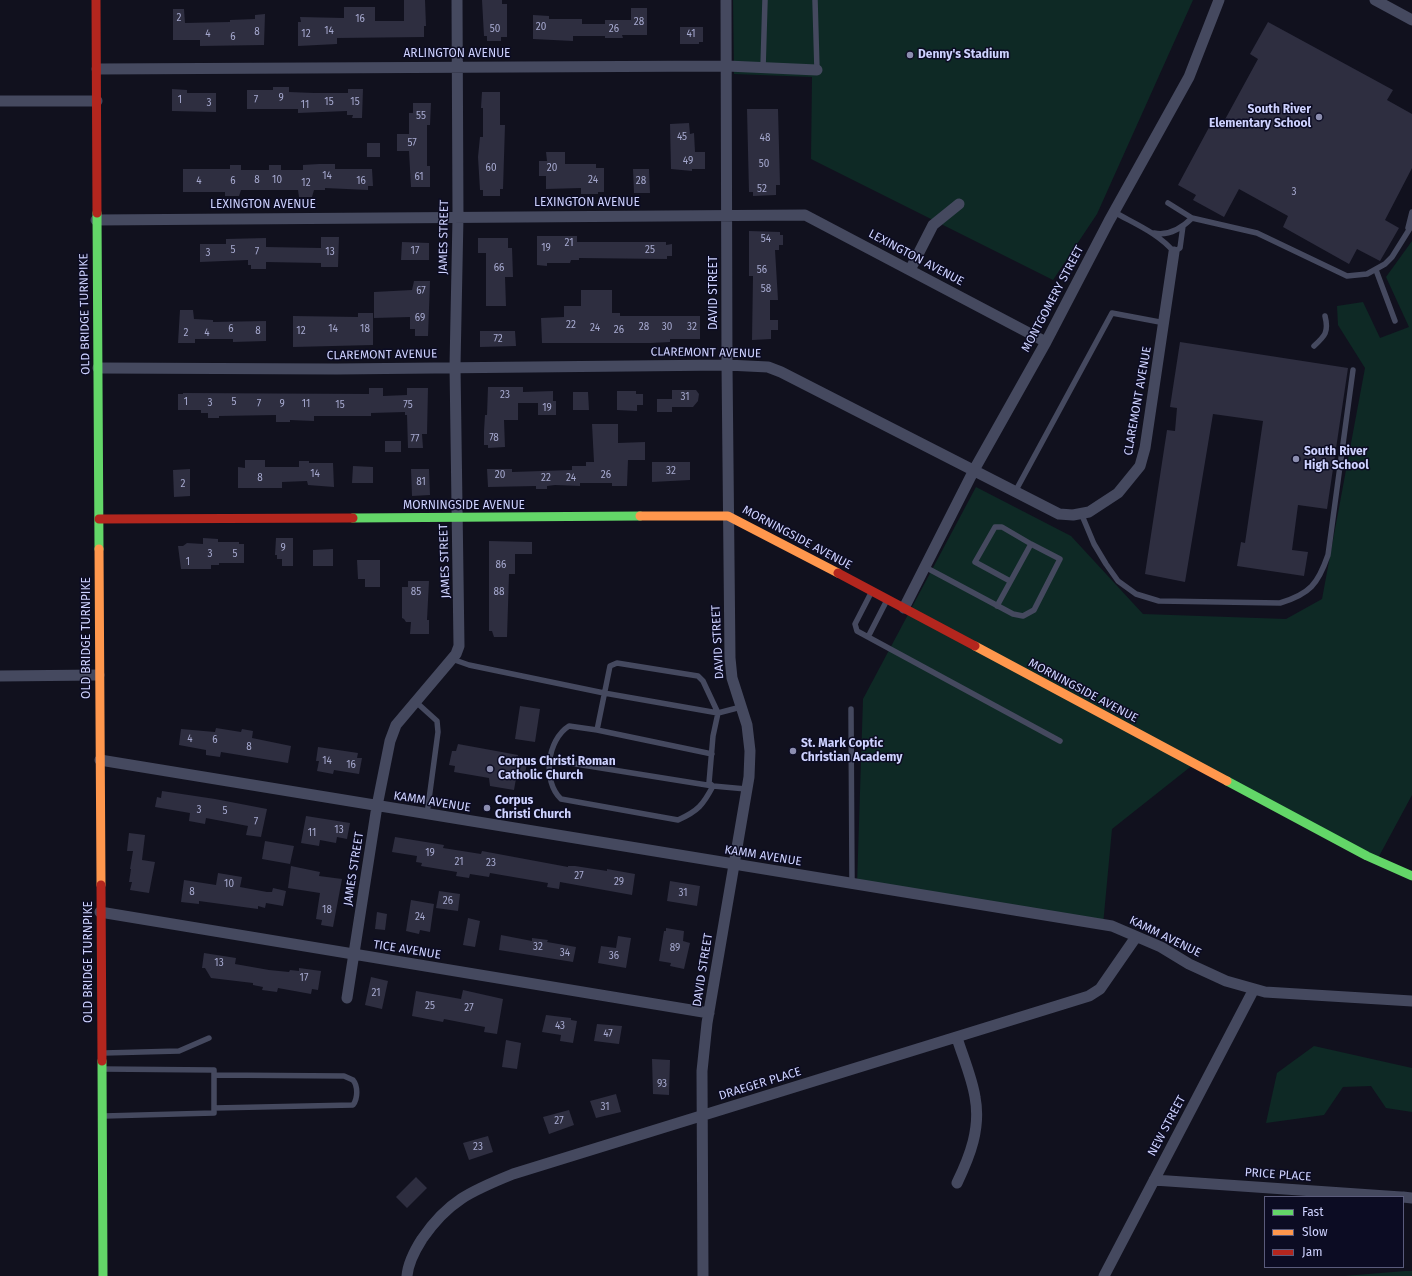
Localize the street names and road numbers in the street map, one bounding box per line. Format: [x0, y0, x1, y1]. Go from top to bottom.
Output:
street label: ARLINGTON AVENUE [403, 47, 511, 61]
street label: LEXINGTON AVENUE [534, 196, 640, 210]
street label: LEXINGTON AVENUE [210, 198, 316, 212]
street label: JAMES STREET [436, 200, 452, 274]
street label: LEXINGTON AVENUE [866, 227, 966, 289]
street label: MONTGOMERY STREET [1019, 243, 1087, 355]
street label: OLD BRIDGE TURNPIKE [77, 253, 93, 375]
street label: DAVID STREET [707, 256, 721, 330]
street label: CLAREMONT AVENUE [651, 345, 761, 361]
street label: CLAREMONT AVENUE [1121, 345, 1155, 457]
street label: CLAREMONT AVENUE [327, 347, 437, 363]
street label: MORNINGSIDE AVENUE [403, 499, 525, 513]
street label: MORNINGSIDE AVENUE [740, 503, 854, 573]
street label: JAMES STREET [437, 523, 453, 599]
street label: OLD BRIDGE TURNPIKE [80, 577, 94, 699]
street label: DAVID STREET [709, 605, 727, 679]
street label: MORNINGSIDE AVENUE [1026, 656, 1140, 726]
street label: KAMM AVENUE [392, 789, 472, 815]
street label: JAMES STREET [341, 831, 367, 907]
street label: KAMM AVENUE [723, 843, 803, 869]
street label: OLD BRIDGE TURNPIKE [82, 901, 96, 1023]
street label: KAMM AVENUE [1127, 913, 1203, 961]
street label: DAVID STREET [690, 932, 716, 1008]
street label: TICE AVENUE [372, 938, 442, 962]
street label: DRAEGER PLACE [717, 1065, 803, 1103]
street label: NEW STREET [1145, 1093, 1189, 1159]
street label: PRICE PLACE [1244, 1165, 1312, 1185]

